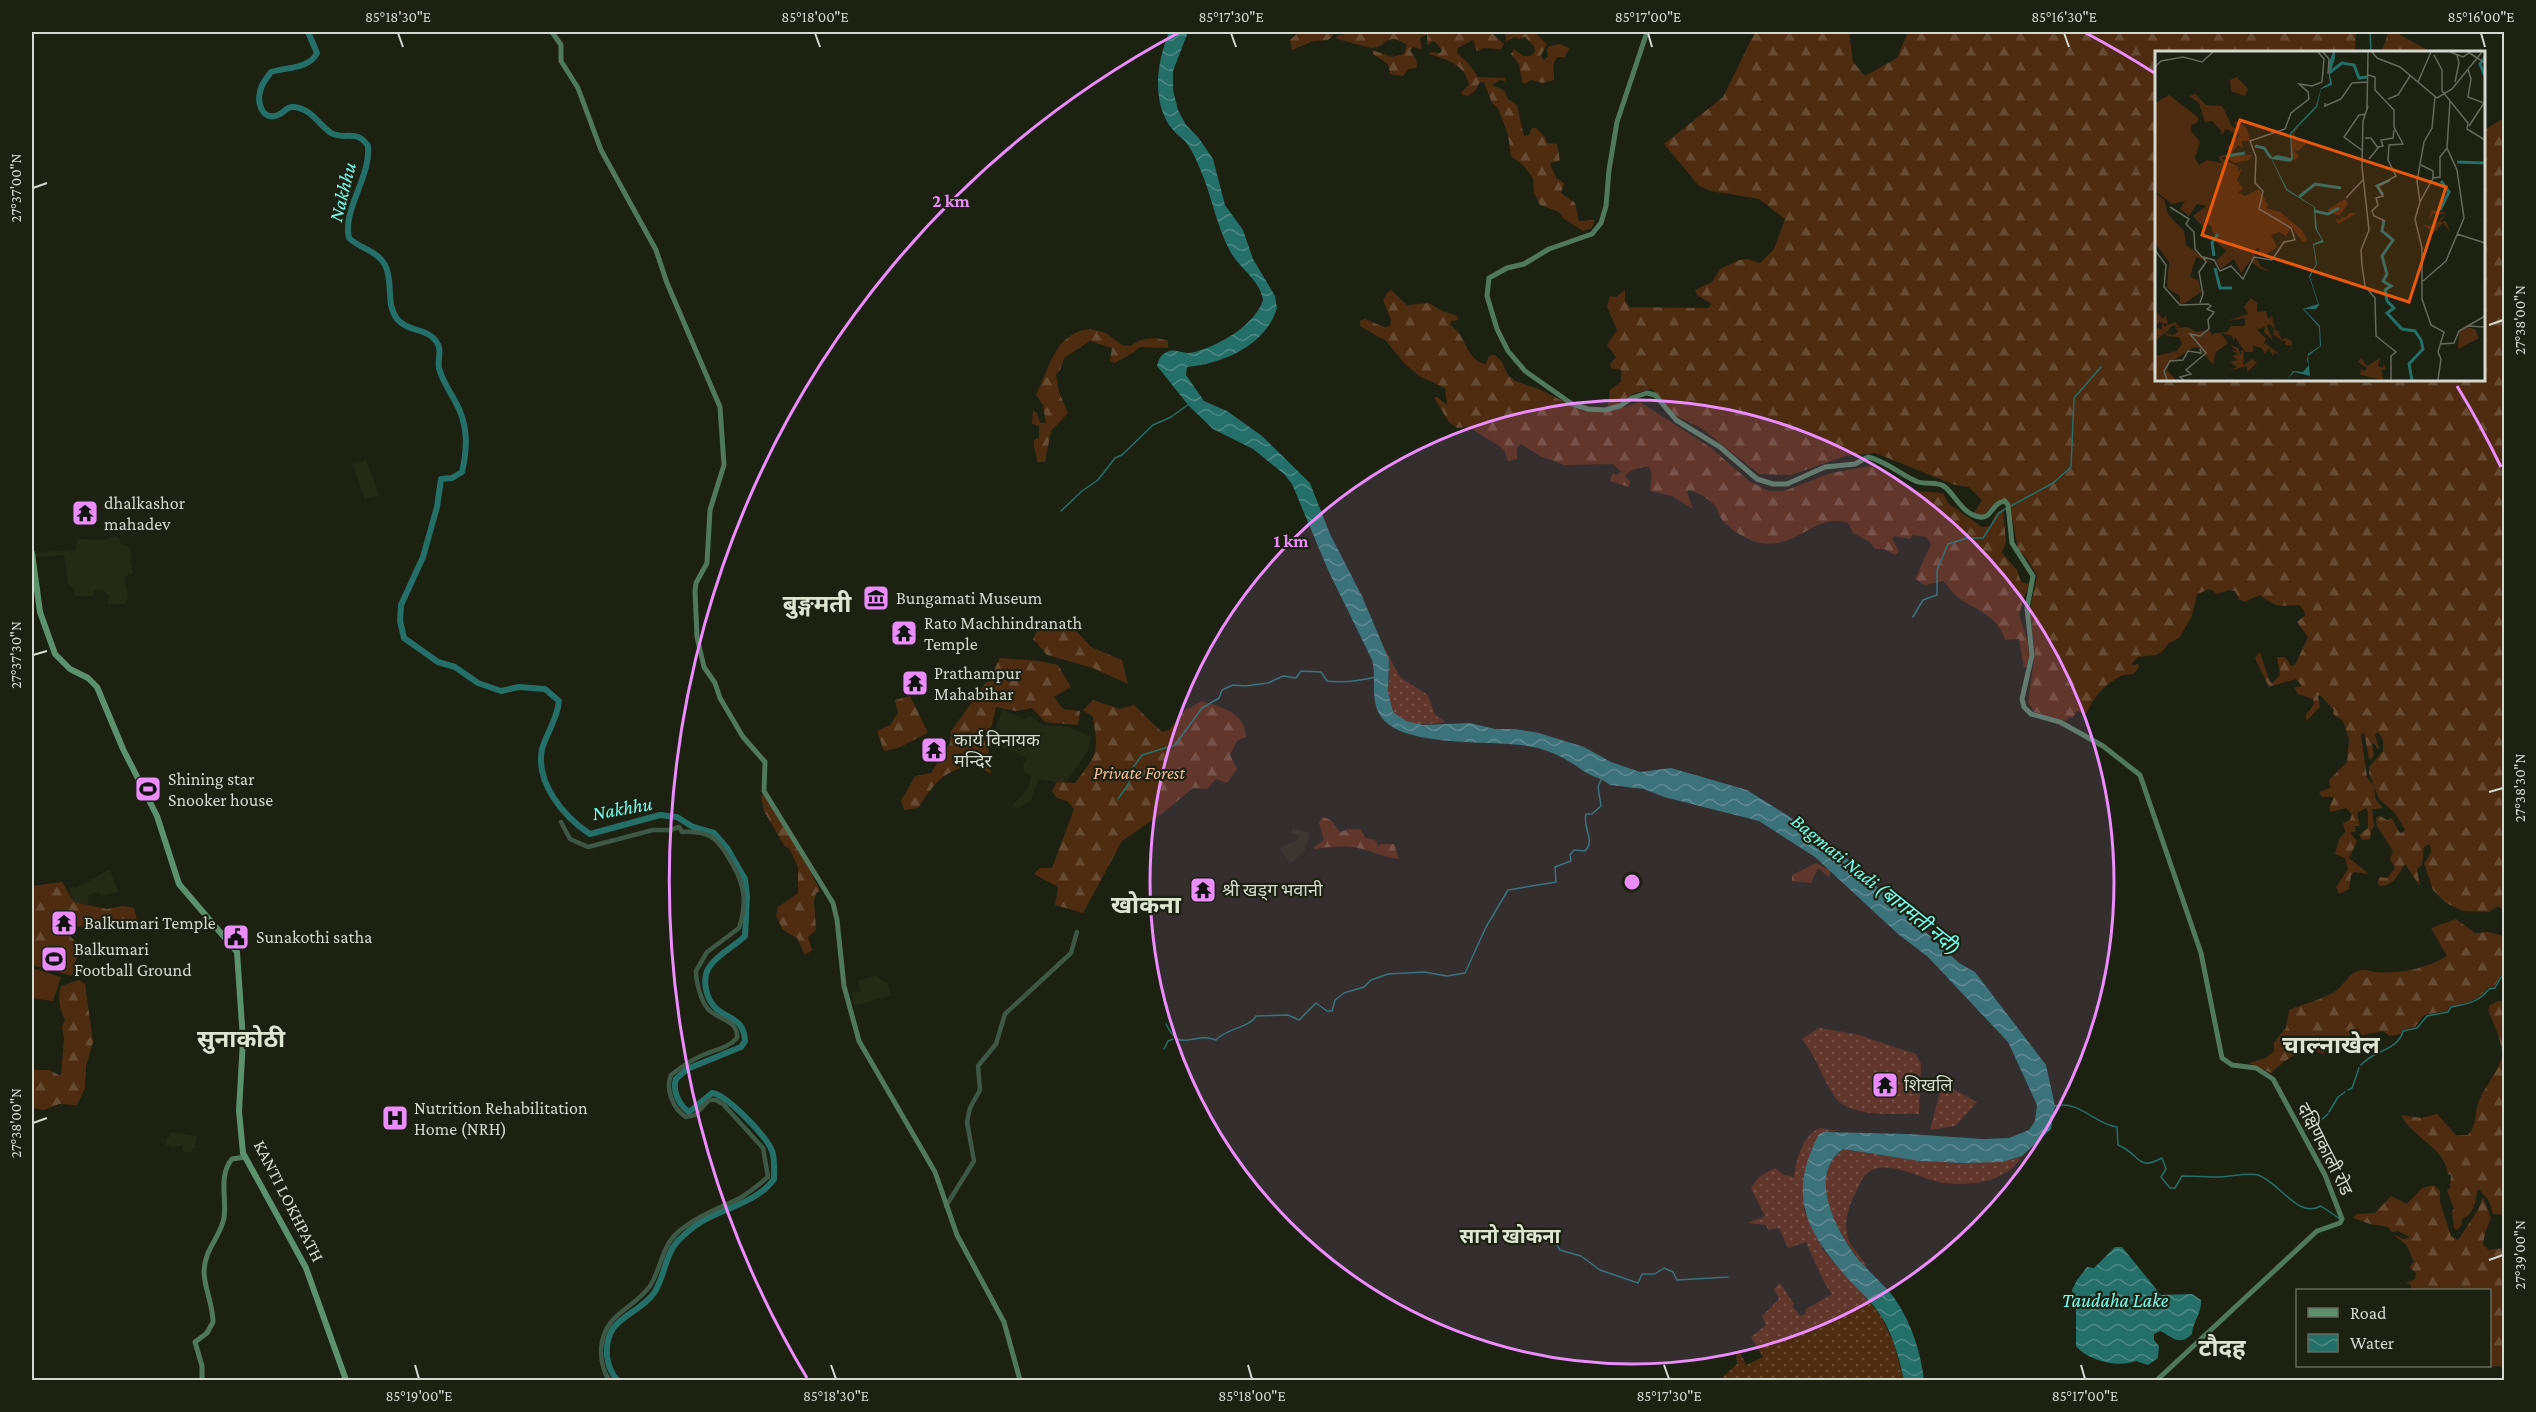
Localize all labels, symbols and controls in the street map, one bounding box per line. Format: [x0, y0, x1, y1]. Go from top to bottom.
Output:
text: 85°18'30"E [365, 9, 431, 25]
text: 85°18'00"E [781, 9, 849, 25]
text: 85°17'30"E [1198, 9, 1264, 25]
text: 85°17'00"E [1615, 9, 1681, 25]
text: 85°16'30"E [2031, 9, 2097, 25]
text: 85°16'00"E [2448, 9, 2514, 25]
inset map [2155, 51, 2485, 381]
text: 27°37'00"N [8, 153, 24, 222]
water label: Nakhhu [324, 160, 360, 224]
text: 2 km [932, 191, 971, 211]
text: 27°38'00"N [2512, 285, 2528, 355]
place label: dhalkashor mahadev [104, 493, 186, 534]
temple icon: dhalkashor mahadev [70, 498, 100, 528]
text: 1 km [1273, 531, 1309, 551]
museum icon: Bungamati Museum [861, 583, 891, 613]
place label: Bungamati Museum [896, 588, 1043, 608]
district label: बुङ्गमती [783, 590, 852, 619]
place label: Rato Machhindranath Temple [924, 613, 1083, 654]
temple icon: Rato Machhindranath Temple [889, 618, 919, 648]
text: 27°37'30"N [8, 621, 24, 689]
place label: Prathampur Mahabihar [934, 663, 1022, 704]
temple icon: Prathampur Mahabihar [900, 668, 930, 698]
place label: कार्य विनायक मन्दिर [954, 729, 1041, 771]
temple icon: कार्य विनायक मन्दिर [919, 735, 949, 765]
text: 27°38'30"N [2512, 754, 2528, 822]
park label: Private Forest [1093, 763, 1185, 783]
place label: Shining star Snooker house [168, 769, 273, 810]
sports icon: Shining star Snooker house [133, 774, 163, 804]
water label: Nakhhu [590, 792, 654, 824]
water label: Bagmati Nadi (बागमती नदी) [1787, 809, 1965, 960]
centre of rings [1622, 872, 1642, 892]
temple icon: श्री खड्ग भवानी [1188, 875, 1218, 905]
place label: श्री खड्ग भवानी [1222, 880, 1323, 901]
district label: खोकना [1111, 891, 1182, 918]
temple icon: Balkumari Temple [49, 908, 79, 938]
place label: Balkumari Temple [84, 913, 216, 933]
public building icon: Sunakothi satha [221, 922, 251, 952]
place label: Sunakothi satha [256, 927, 372, 947]
place label: Balkumari Football Ground [74, 939, 192, 980]
sports icon: Balkumari Football Ground [39, 944, 69, 974]
district label: सुनाकोठी [197, 1025, 286, 1054]
district label: चाल्नाखेल [2282, 1031, 2381, 1058]
temple icon: शिखलि [1870, 1070, 1900, 1100]
place label: शिखलि [1904, 1075, 1953, 1095]
text: 27°38'00"N [8, 1088, 24, 1158]
place label: Nutrition Rehabilitation Home (NRH) [414, 1098, 588, 1140]
street label: दक्षिणकाली रोड [2293, 1100, 2357, 1199]
hospital icon: Nutrition Rehabilitation Home (NRH) [380, 1103, 410, 1133]
street label: KANTI LOKHPATH [250, 1137, 328, 1265]
text: 27°39'00"N [2512, 1220, 2528, 1290]
district label: सानो खोकना [1460, 1224, 1562, 1247]
water label: Taudaha Lake [2062, 1289, 2169, 1311]
legend [2296, 1289, 2491, 1367]
text: Road [2350, 1303, 2387, 1323]
text: Water [2350, 1333, 2395, 1353]
district label: टौदह [2198, 1334, 2246, 1361]
text: 85°19'00"E [386, 1388, 453, 1404]
text: 85°18'30"E [803, 1388, 869, 1404]
text: 85°18'00"E [1218, 1388, 1286, 1404]
text: 85°17'30"E [1636, 1388, 1702, 1404]
text: 85°17'00"E [2052, 1388, 2118, 1404]

